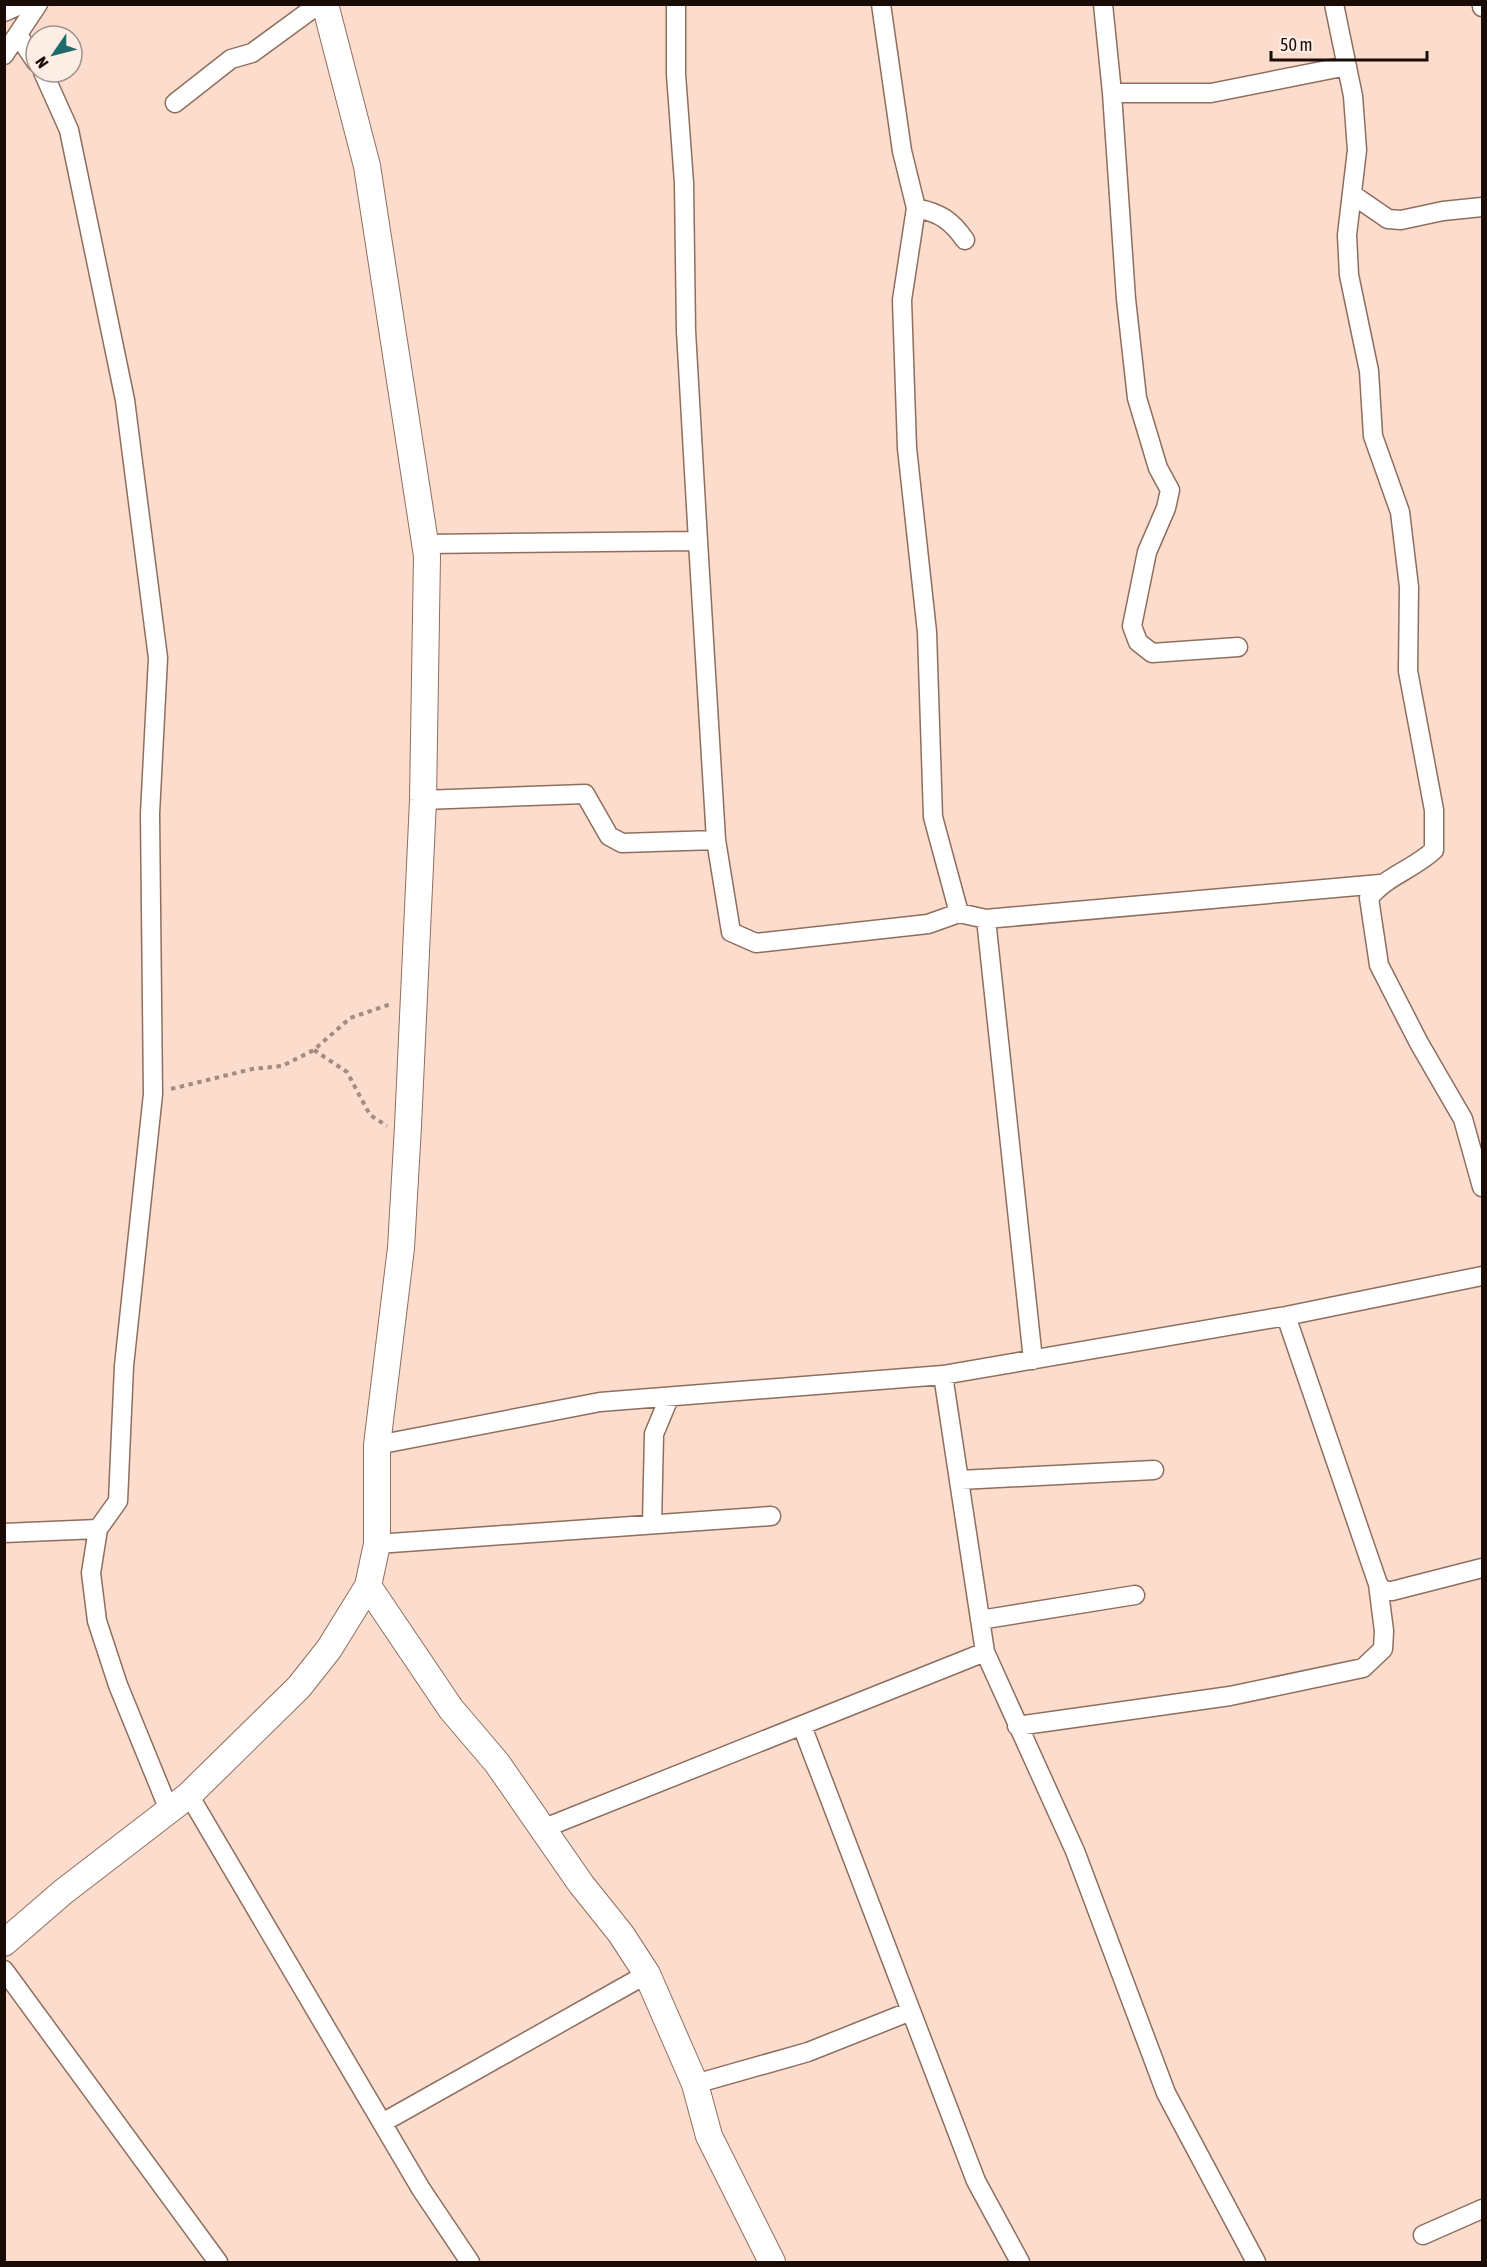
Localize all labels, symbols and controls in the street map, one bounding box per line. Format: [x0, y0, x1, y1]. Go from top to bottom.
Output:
north arrow [24, 24, 84, 84]
scale bar [1271, 24, 1427, 62]
text: 50 m [1280, 34, 1312, 55]
text: N [32, 54, 52, 72]

